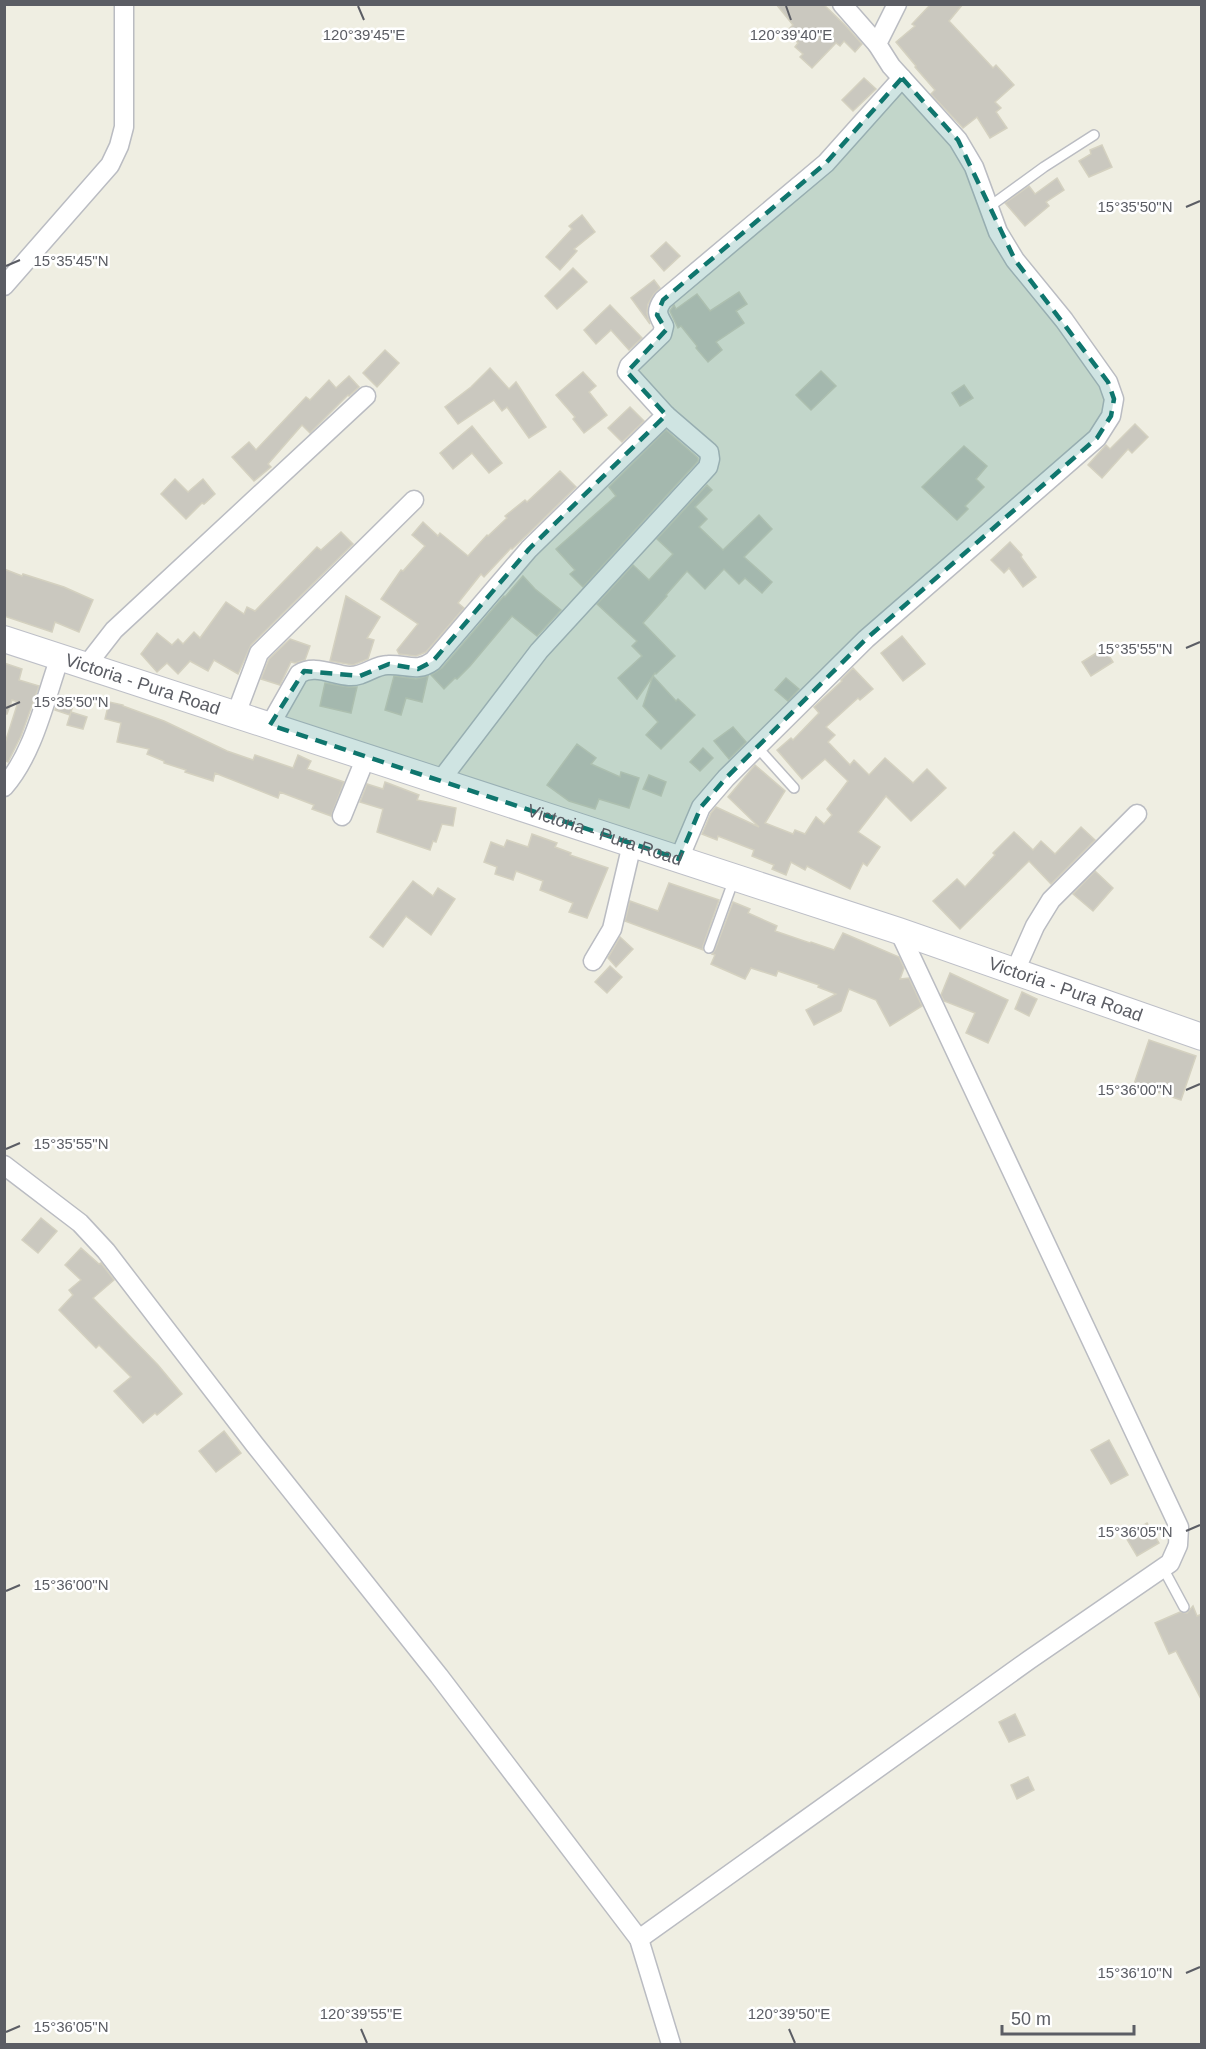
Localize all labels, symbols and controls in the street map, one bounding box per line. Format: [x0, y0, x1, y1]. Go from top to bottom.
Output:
text: 120°39'45"E [323, 26, 405, 43]
text: 120°39'40"E [750, 26, 832, 43]
text: 15°35'50"N [1097, 198, 1173, 215]
text: 15°35'45"N [33, 252, 109, 269]
text: 15°35'55"N [1097, 640, 1173, 657]
street label: Victoria - Pura Road [63, 650, 223, 719]
text: 15°35'50"N [33, 693, 109, 710]
street label: Victoria - Pura Road [525, 800, 685, 870]
street label: Victoria - Pura Road [986, 953, 1145, 1025]
text: 15°36'00"N [1097, 1081, 1173, 1098]
text: 15°35'55"N [33, 1135, 109, 1152]
text: 15°36'05"N [1097, 1523, 1173, 1540]
text: 15°36'00"N [33, 1576, 109, 1593]
text: 15°36'10"N [1097, 1964, 1173, 1981]
scale bar [1002, 1998, 1134, 2036]
text: 120°39'55"E [320, 2005, 402, 2022]
text: 120°39'50"E [748, 2005, 830, 2022]
text: 50 m [1011, 2009, 1051, 2029]
text: 15°36'05"N [33, 2018, 109, 2035]

